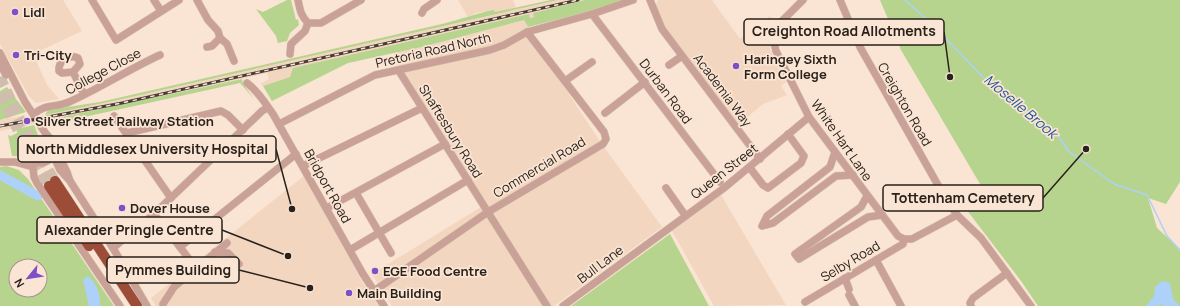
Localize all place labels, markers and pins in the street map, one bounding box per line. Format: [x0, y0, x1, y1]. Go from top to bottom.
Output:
place label: Lidl [23, 3, 45, 21]
marker: Lidl [10, 7, 20, 17]
callout: Creighton Road Allotments [744, 19, 944, 45]
place label: Tri-City [24, 46, 72, 64]
marker: Tri-City [11, 50, 21, 60]
place label: Haringey Sixth Form College [744, 50, 837, 83]
marker: Haringey Sixth Form College [731, 61, 741, 71]
place label: Silver Street Railway Station [35, 112, 214, 130]
marker: Silver Street Railway Station [22, 116, 32, 126]
callout: North Middlesex University Hospital [18, 136, 276, 162]
callout: Tottenham Cemetery [883, 185, 1043, 211]
place label: Dover House [130, 199, 210, 217]
marker: Dover House [117, 203, 127, 213]
callout: Alexander Pringle Centre [37, 217, 222, 243]
callout: Pymmes Building [107, 257, 239, 283]
place label: EGE Food Centre [383, 262, 487, 280]
marker: EGE Food Centre [370, 266, 380, 276]
place label: Main Building [357, 284, 441, 302]
marker: Main Building [344, 288, 354, 298]

